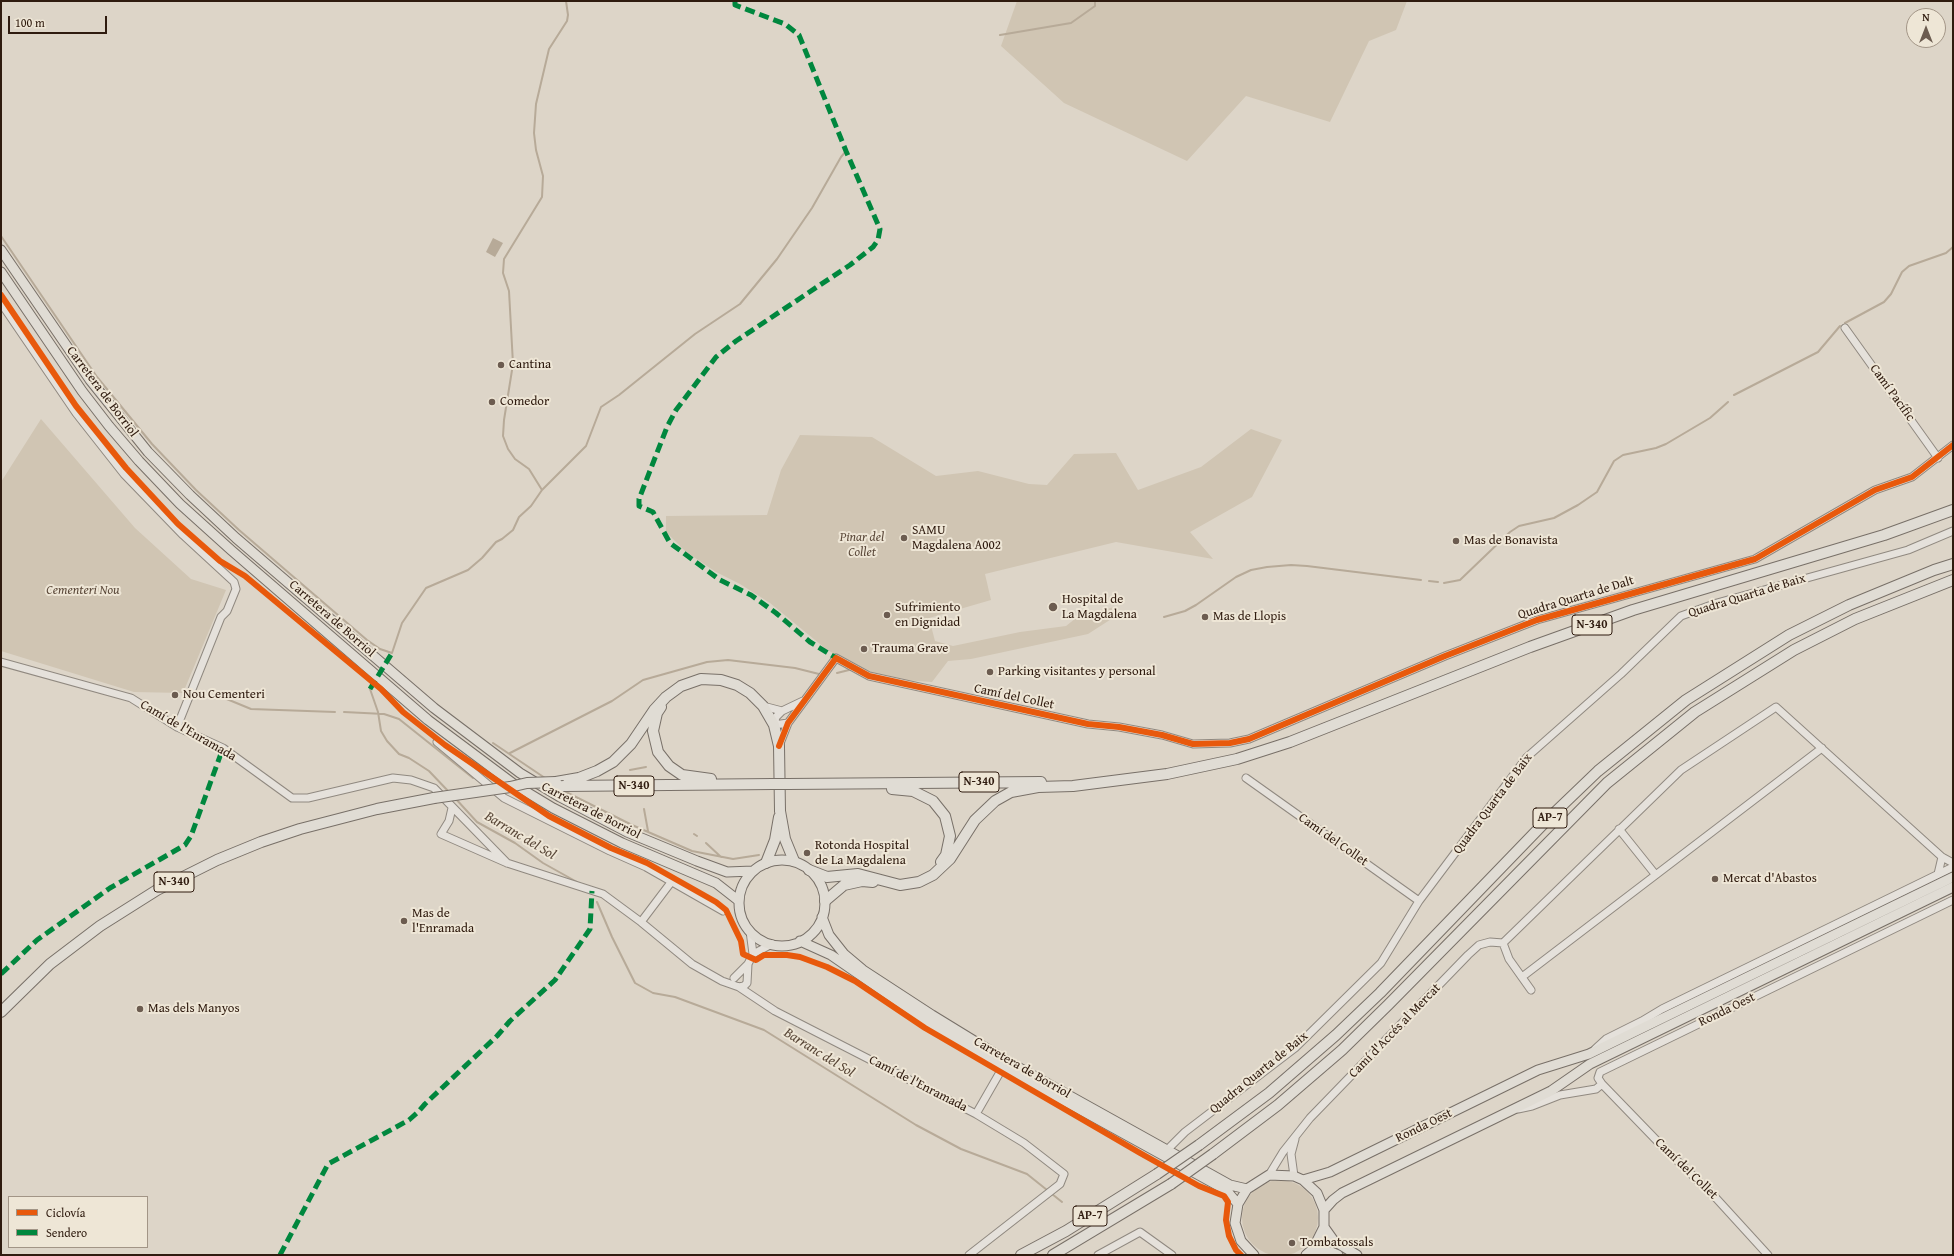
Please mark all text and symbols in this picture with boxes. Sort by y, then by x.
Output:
scale bar [10,8,109,34]
north arrow [1906,8,1946,48]
text: N [1922,9,1930,25]
text: 100 m [15,14,45,31]
street label: Carretera de Borriol [63,344,141,440]
place label: Cantina [509,357,551,373]
marker: Cantina [496,360,506,370]
street label: Camí Pacífic [1866,362,1918,424]
place label: Comedor [500,394,549,410]
marker: Comedor [487,397,497,407]
place label: SAMU Magdalena A002 [912,523,1001,554]
park label: Pinar del Collet [840,530,884,561]
marker: SAMU Magdalena A002 [899,533,909,543]
place label: Mas de Bonavista [1464,533,1558,549]
marker: Mas de Bonavista [1451,536,1461,546]
street label: Quadra Quarta de Baix [1686,571,1808,621]
street label: Quadra Quarta de Dalt [1516,573,1636,623]
street label: Carretera de Borriol [286,577,378,661]
park label: Cementeri Nou [46,583,120,599]
place label: Hospital de La Magdalena [1062,592,1137,623]
place label: Sufrimiento en Dignidad [895,600,960,631]
marker: Hospital de La Magdalena [1047,601,1059,613]
place label: Mas de Llopis [1213,609,1286,625]
marker: Sufrimiento en Dignidad [882,610,892,620]
marker: Mas de Llopis [1200,612,1210,622]
road number: N-340 [1572,615,1612,635]
place label: Trauma Grave [872,641,948,657]
marker: Trauma Grave [859,644,869,654]
place label: Parking visitantes y personal [998,664,1156,680]
marker: Parking visitantes y personal [985,667,995,677]
street label: Camí del Collet [972,681,1056,713]
place label: Nou Cementeri [183,687,265,703]
marker: Nou Cementeri [170,690,180,700]
street label: Camí de l'Enramada [137,697,239,765]
street label: Quadra Quarta de Baix [1450,751,1536,857]
road number: N-340 [959,772,999,792]
road number: N-340 [614,776,654,796]
street label: Carretera de Borriol [539,779,643,843]
water label: Barranc del Sol [481,808,559,864]
road number: AP-7 [1533,808,1567,828]
street label: Camí del Collet [1295,810,1371,870]
place label: Rotonda Hospital de La Magdalena [815,838,909,869]
marker: Rotonda Hospital de La Magdalena [802,848,812,858]
place label: Mercat d'Abastos [1723,871,1817,887]
road number: N-340 [154,872,194,892]
marker: Mercat d'Abastos [1710,874,1720,884]
place label: Mas de l'Enramada [412,906,474,937]
marker: Mas de l'Enramada [399,916,409,926]
street label: Camí d'Accés al Mercat [1346,981,1444,1081]
street label: Ronda Oest [1696,990,1758,1030]
place label: Mas dels Manyos [148,1001,240,1017]
marker: Mas dels Manyos [135,1004,145,1014]
water label: Barranc del Sol [781,1025,857,1081]
street label: Quadra Quarta de Baix [1207,1029,1311,1117]
street label: Carretera de Borriol [971,1034,1073,1102]
street label: Camí de l'Enramada [866,1052,970,1116]
street label: Ronda Oest [1393,1106,1455,1146]
street label: Camí del Collet [1651,1135,1721,1203]
legend [8,1196,148,1248]
text: Ciclovía [46,1204,85,1221]
road number: AP-7 [1073,1206,1107,1226]
text: Sendero [46,1224,87,1241]
place label: Tombatossals [1300,1235,1373,1251]
marker: Tombatossals [1287,1238,1297,1248]

